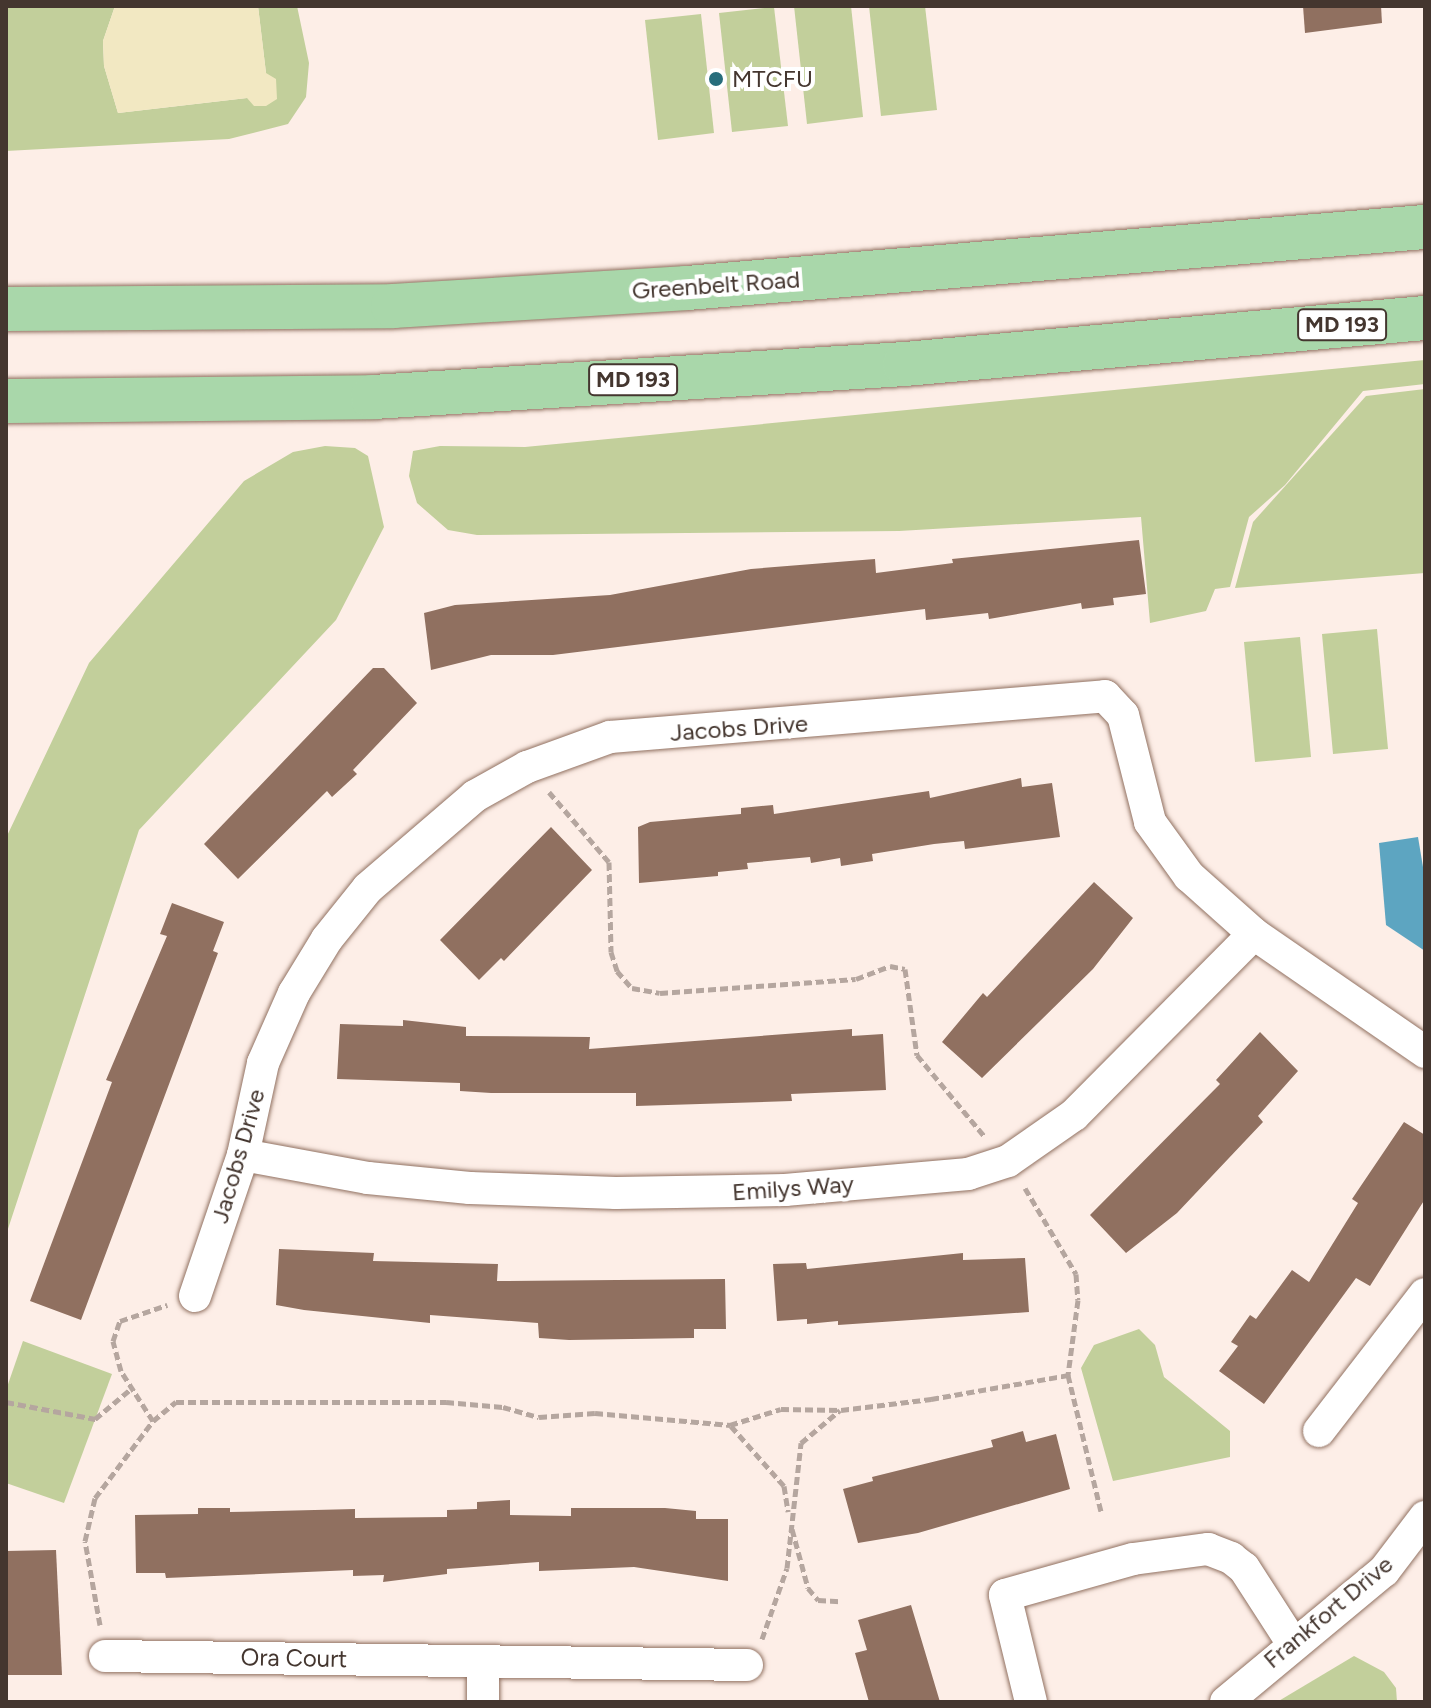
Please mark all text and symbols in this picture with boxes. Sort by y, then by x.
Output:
place label: MTCFU [732,65,813,93]
marker: MTCFU [707,70,725,88]
street label: Greenbelt Road [631,265,801,305]
road number: MD 193 [1296,307,1388,343]
road number: MD 193 [587,362,679,398]
street label: Jacobs Drive [669,709,809,747]
street label: Jacobs Drive [205,1086,271,1226]
street label: Emilys Way [731,1169,855,1207]
street label: Frankfort Drive [1258,1550,1398,1674]
street label: Ora Court [240,1643,348,1673]

